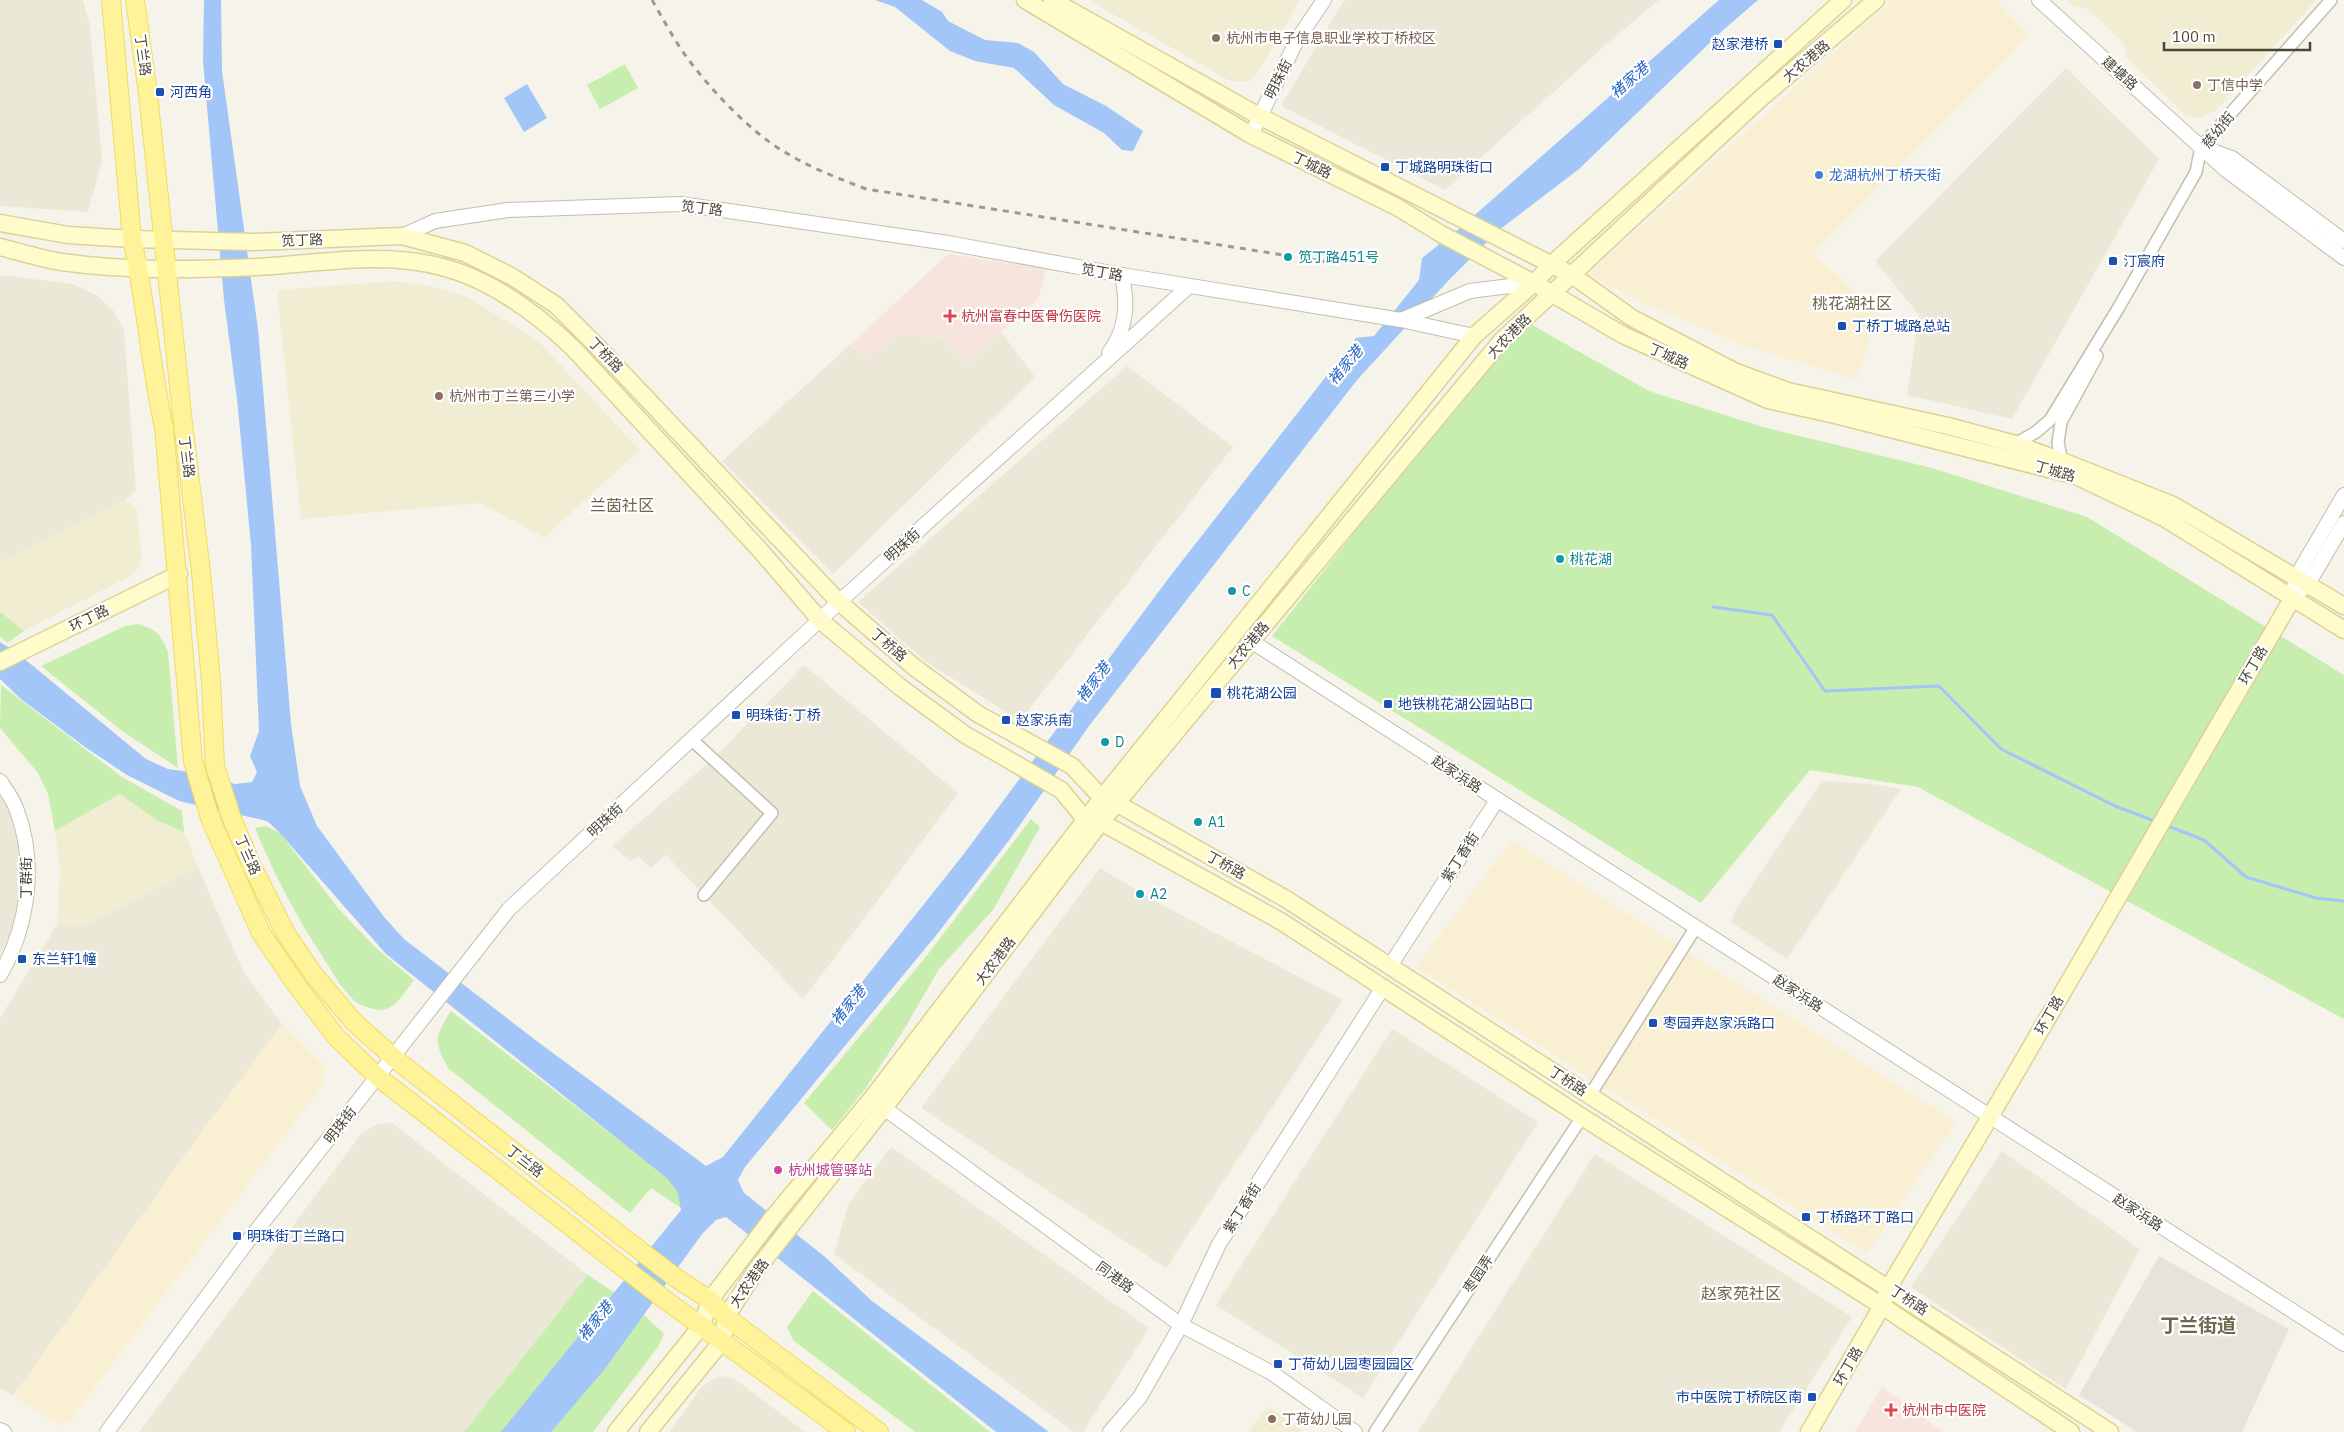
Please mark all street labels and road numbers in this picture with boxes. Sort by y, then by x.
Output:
street label: 丁兰路 [131,33,155,77]
street label: 大农港路 [1779,36,1833,86]
street label: 建塘路 [2098,52,2142,94]
street label: 明珠街 [1260,56,1296,102]
street label: 慈幼街 [2198,108,2238,152]
street label: 丁城路 [1289,148,1335,182]
street label: 笕丁路 [680,197,724,219]
street label: 笕丁路 [281,230,323,250]
street label: 笕丁路 [1080,259,1124,285]
street label: 大农港路 [1483,310,1535,362]
street label: 丁桥路 [585,334,627,376]
street label: 丁城路 [1646,339,1692,373]
street label: 丁兰路 [176,435,198,479]
street label: 丁城路 [2032,457,2078,485]
street label: 明珠街 [880,524,924,566]
street label: 环丁路 [66,601,112,635]
street label: 大农港路 [1223,618,1273,672]
street label: 丁桥路 [867,624,911,666]
street label: 环丁路 [2235,642,2271,688]
street label: 赵家浜路 [1428,751,1485,797]
street label: 明珠街 [584,799,626,841]
street label: 紫丁香街 [1437,829,1483,885]
street label: 丁兰路 [231,832,265,878]
street label: 丁桥路 [1203,847,1249,883]
street label: 丁群街 [17,857,35,899]
street label: 大农港路 [971,933,1019,989]
street label: 赵家浜路 [1769,970,1826,1016]
street label: 环丁路 [2031,992,2067,1038]
street label: 丁桥路 [1545,1062,1591,1100]
street label: 明珠街 [320,1103,360,1147]
street label: 丁兰路 [503,1141,547,1181]
street label: 紫丁香街 [1219,1180,1265,1236]
street label: 赵家浜路 [2109,1189,2166,1235]
street label: 枣园弄 [1459,1251,1497,1297]
street label: 大农港路 [726,1255,772,1311]
street label: 同港路 [1093,1257,1137,1297]
street label: 丁桥路 [1886,1281,1932,1319]
street label: 环丁路 [1830,1343,1866,1389]

